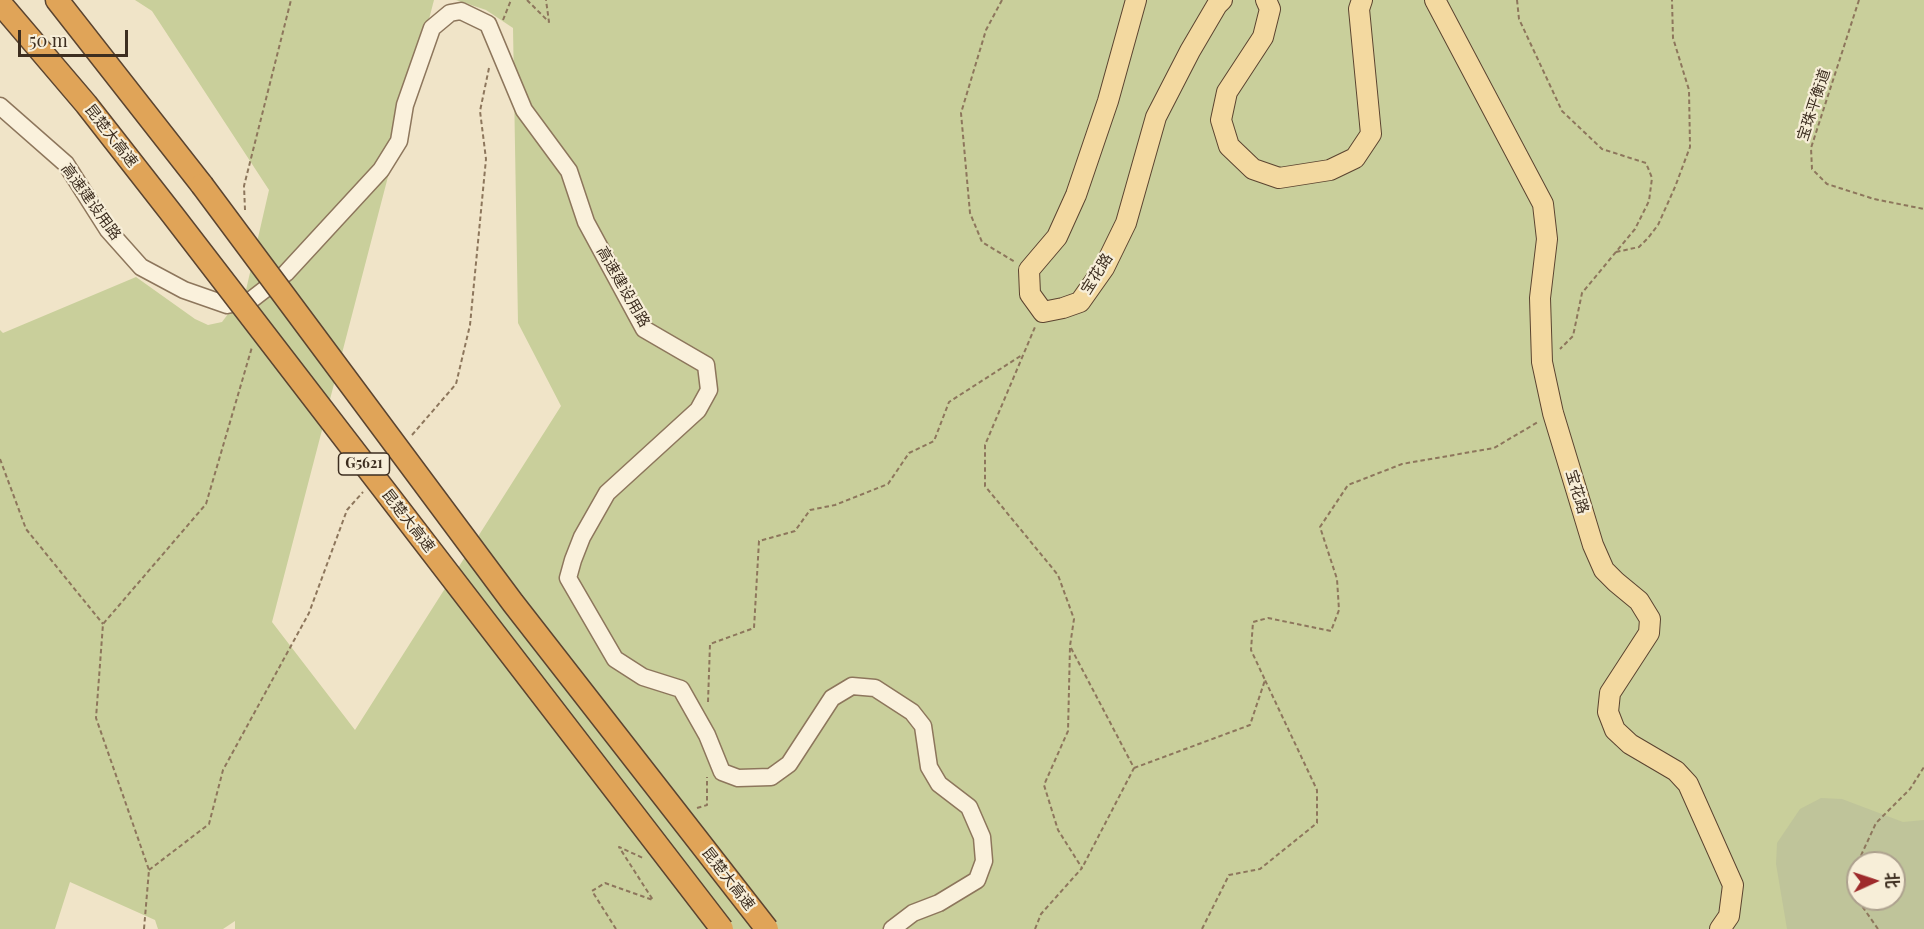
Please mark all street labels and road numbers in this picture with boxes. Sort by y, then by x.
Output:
street label: 宝珠平衡道 [1794,67,1834,143]
street label: 昆楚大高速 [81,101,141,171]
street label: 高速建设用路 [57,160,125,244]
street label: 高速建设用路 [593,244,653,330]
street label: 宝花路 [1077,250,1117,298]
road number: G5621 [338,453,389,475]
street label: 宝花路 [1562,468,1592,516]
street label: 昆楚大高速 [378,486,438,556]
street label: 昆楚大高速 [698,844,758,914]

